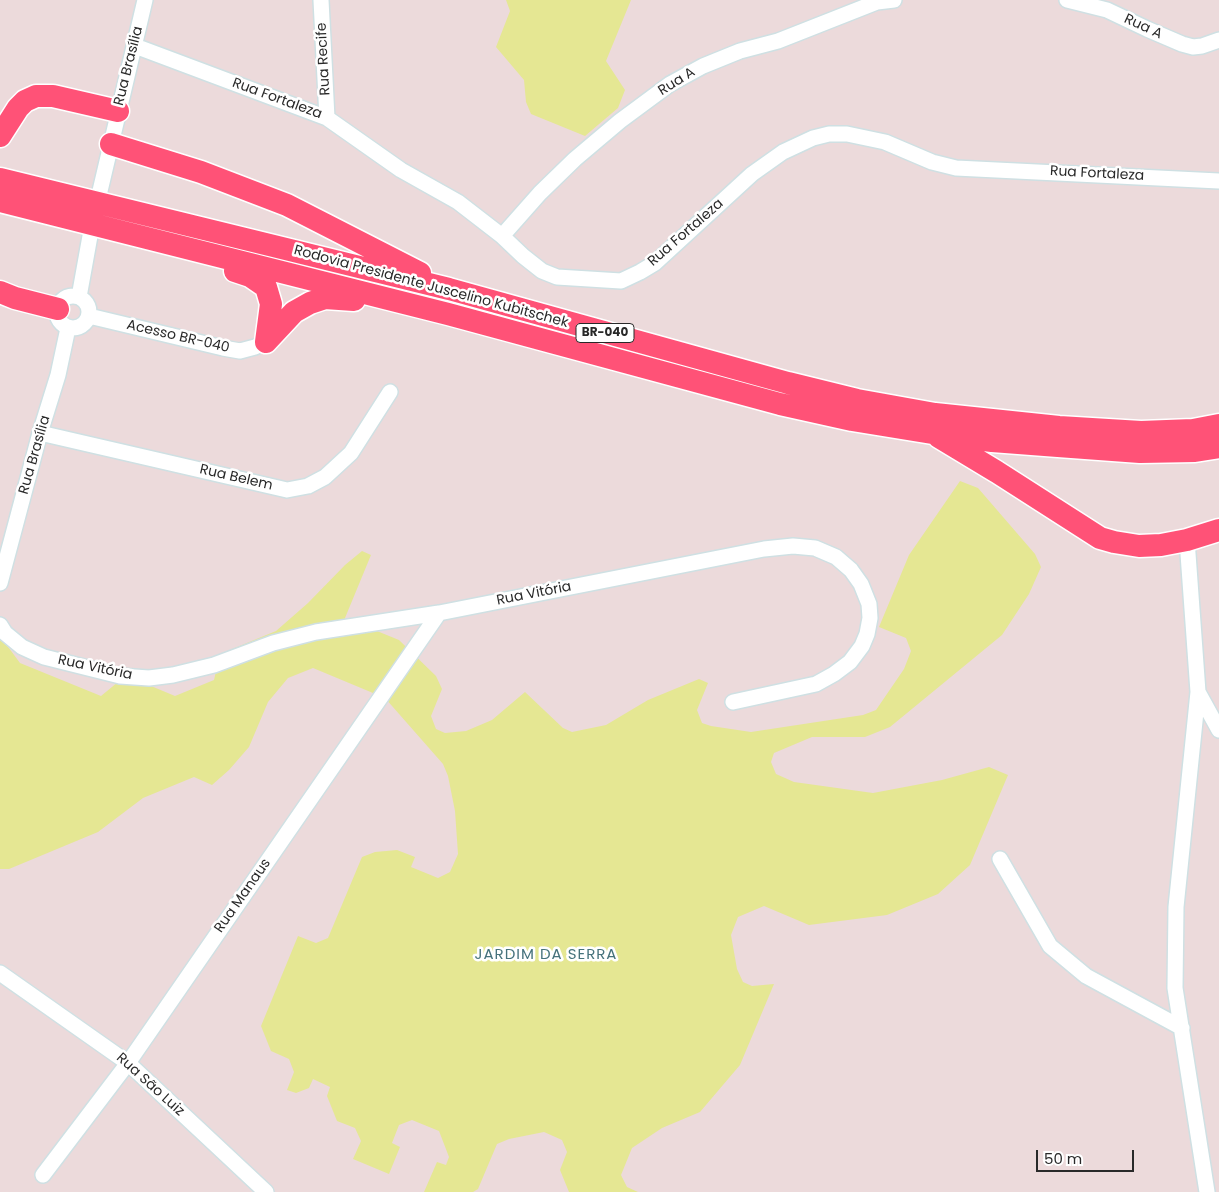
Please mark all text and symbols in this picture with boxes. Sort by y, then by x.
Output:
street label: Rua A [1121,11,1165,43]
street label: Rua Recife [314,22,334,96]
street label: Rua Brasília [111,25,147,107]
street label: Rua A [656,64,698,100]
street label: Rua Fortaleza [230,75,324,123]
street label: Rua Fortaleza [1049,163,1145,185]
street label: Rua Fortaleza [645,196,727,270]
street label: Rodovia Presidente Juscelino Kubitschek [292,242,570,332]
street label: Acesso BR-040 [125,317,231,357]
road number: BR-040 [576,323,634,342]
street label: Rua Brasília [16,414,54,496]
street label: Rua Belem [198,461,274,495]
street label: Rua Vitória [495,579,573,609]
street label: Rua Vitória [56,652,134,684]
street label: Rua Manaus [211,856,275,936]
district label: JARDIM DA SERRA [473,946,619,964]
street label: Rua São Luiz [112,1050,188,1120]
scale bar [1039,1140,1136,1172]
text: 50 m [1044,1148,1082,1169]

